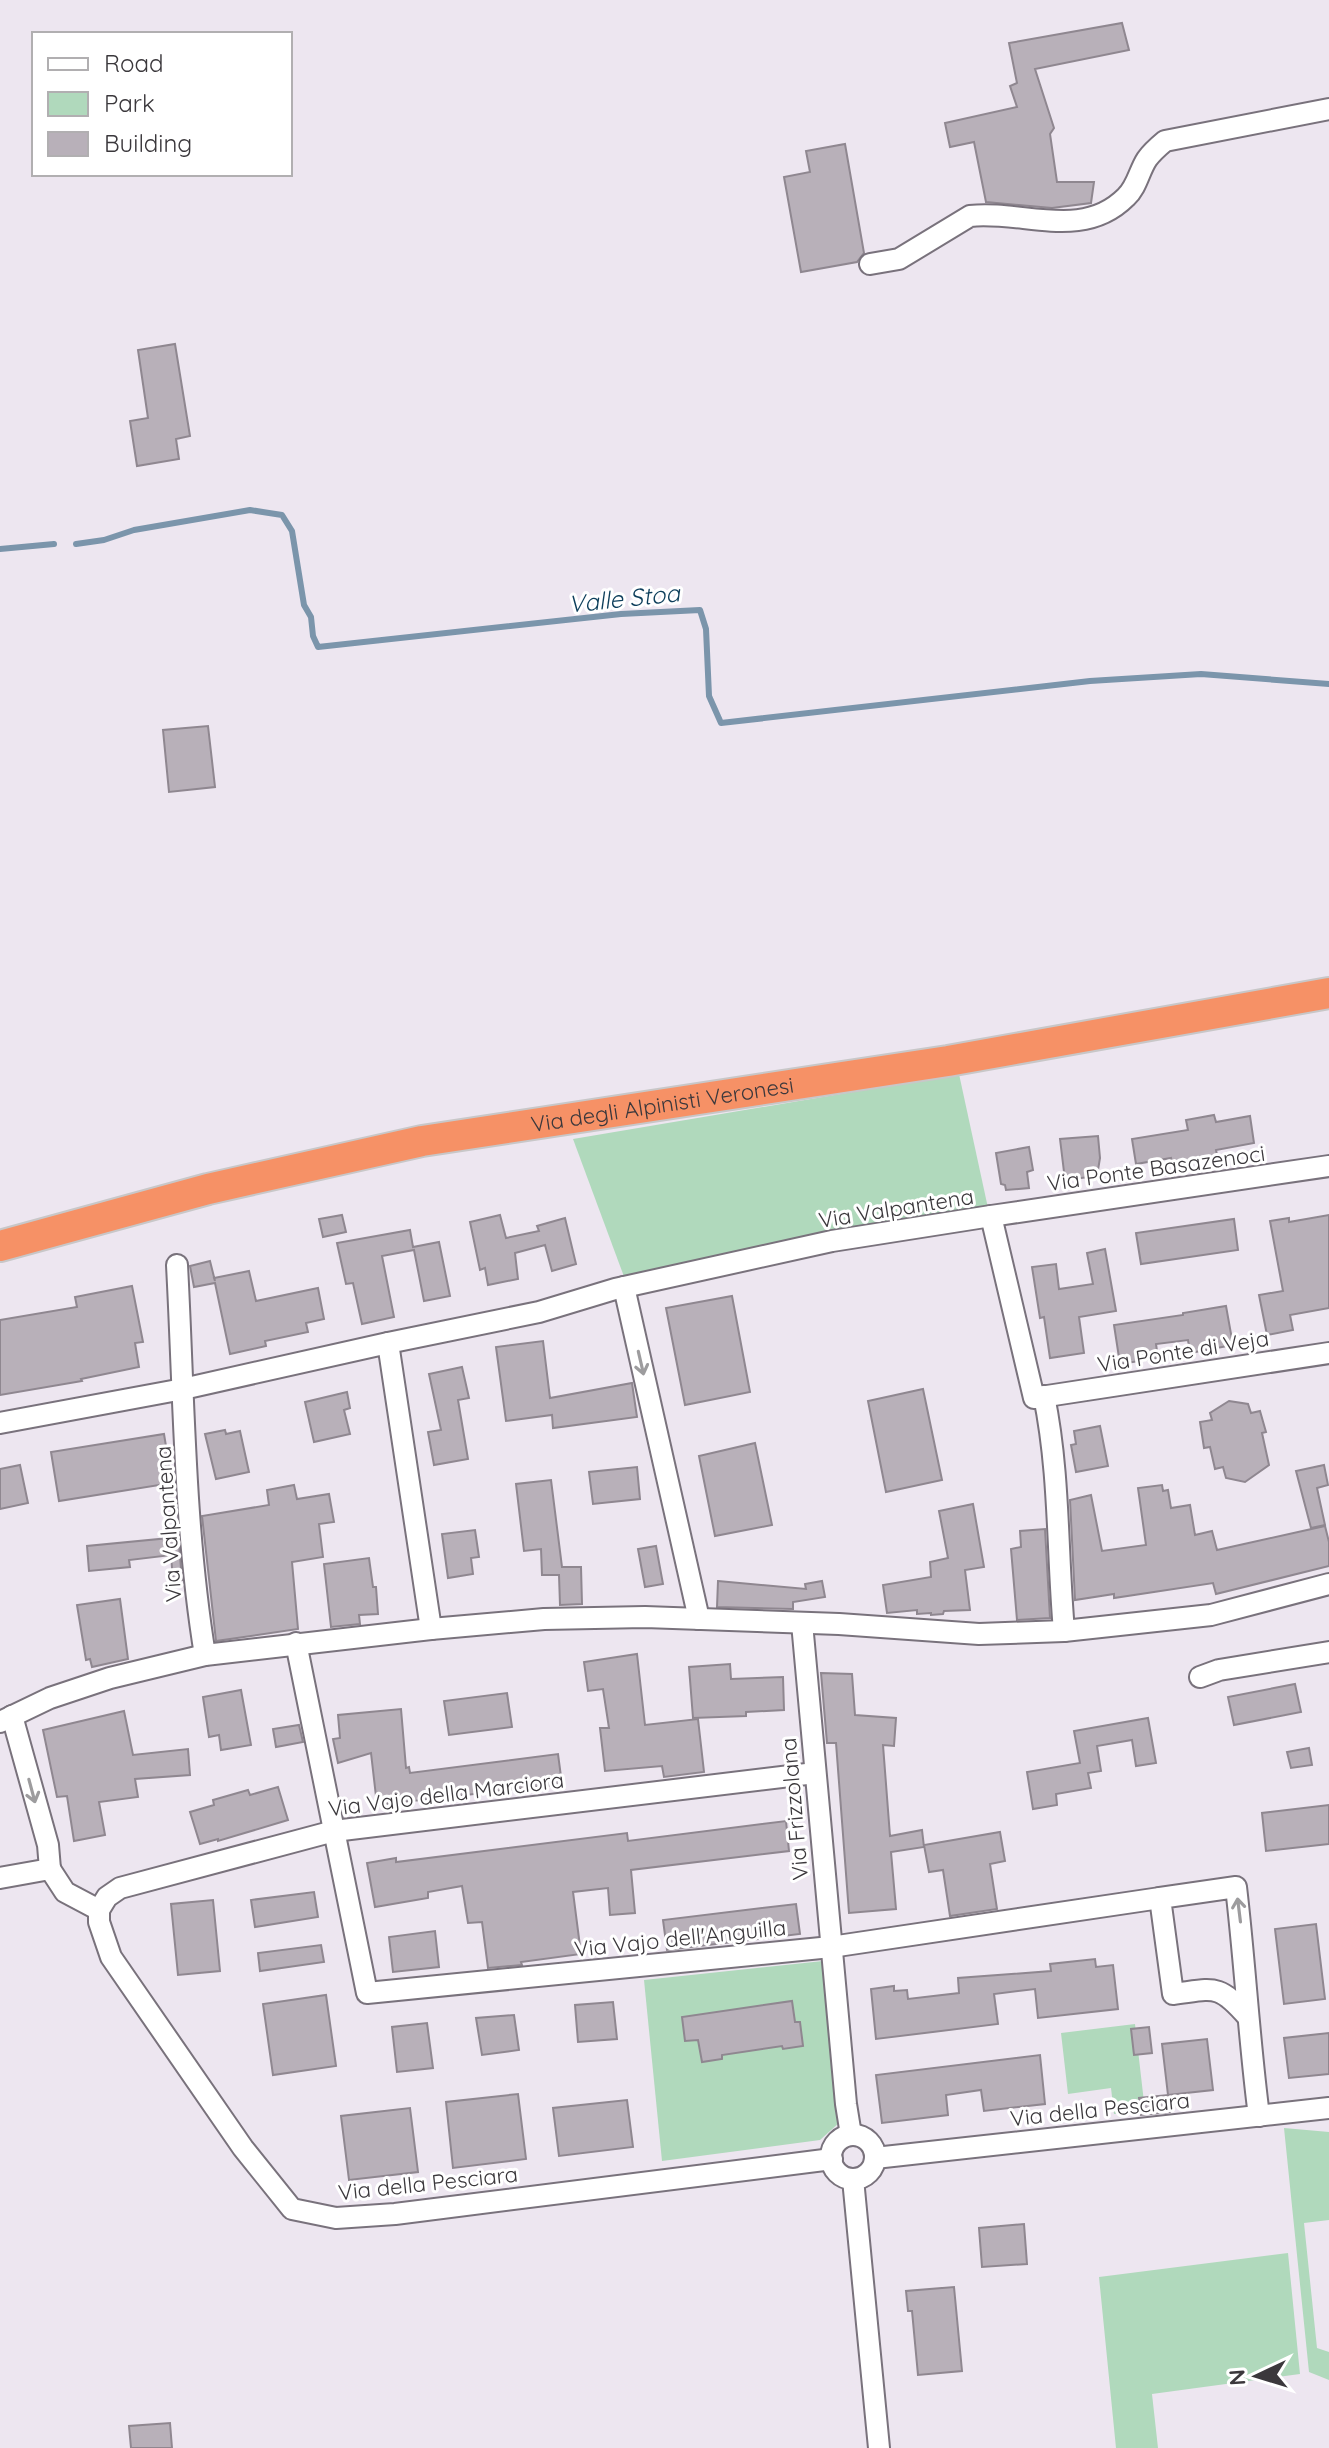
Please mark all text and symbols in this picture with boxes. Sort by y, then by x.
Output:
legend [32,32,292,176]
text: Road [104,48,164,78]
text: Park [104,88,155,118]
text: Building [104,128,192,158]
water label: Valle Stoa [567,577,682,619]
street label: Via degli Alpinisti Veronesi [529,1071,796,1138]
street label: Via Ponte Basazenoci [1045,1139,1267,1197]
street label: Via Valpantena [816,1182,976,1234]
street label: Via Ponte di Veja [1095,1324,1271,1378]
one-way arrow [634,1350,649,1376]
street label: Via Valpantena [149,1445,187,1603]
street label: Via Frizzolana [774,1737,814,1881]
street label: Via Vajo della Marciora [327,1766,565,1822]
one-way arrow [26,1778,41,1804]
one-way arrow [1231,1898,1246,1924]
street label: Via Vajo dell'Anguilla [573,1913,787,1963]
street label: Via della Pesciara [1009,2086,1191,2132]
street label: Via della Pesciara [337,2160,519,2206]
north arrow [1217,2336,1297,2416]
text: N [1223,2368,1252,2386]

